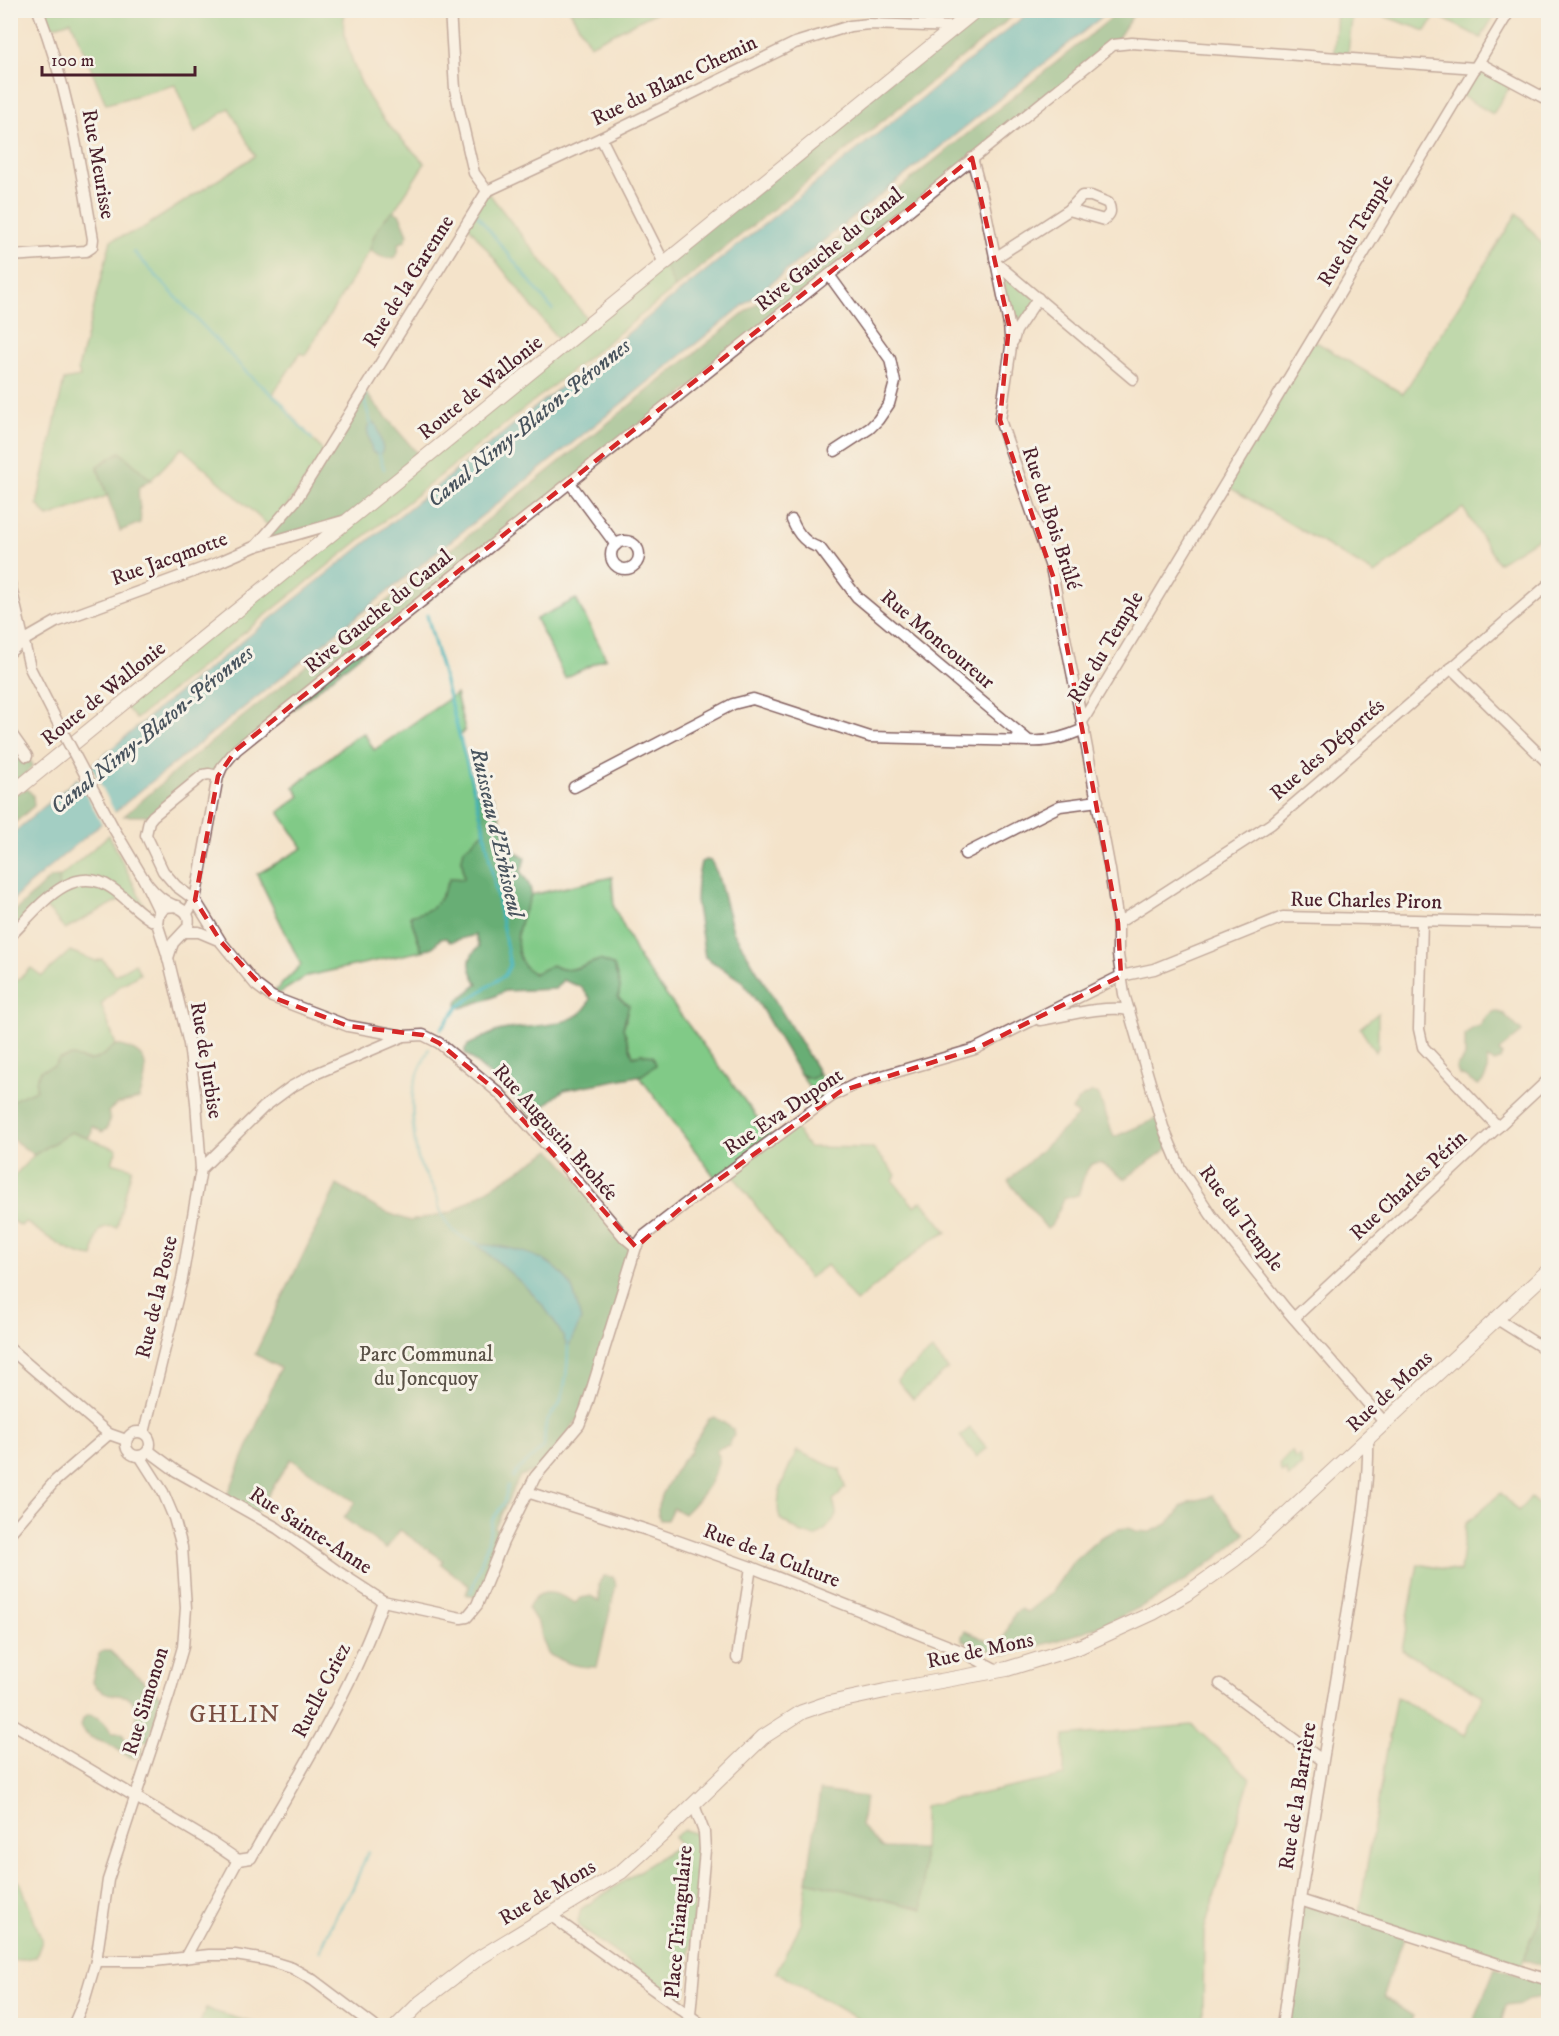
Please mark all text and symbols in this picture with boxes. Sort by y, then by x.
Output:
street label: Rue du Blanc Chemin [587,30,762,132]
scale bar [42,39,195,77]
text: 100 m [51,50,94,72]
street label: Rue Meurisse [76,107,121,221]
street label: Rue du Temple [1312,170,1400,291]
street label: Rive Gauche du Canal [750,182,909,317]
street label: Rue de la Garenne [358,210,460,353]
street label: Route de Wallonie [413,329,548,446]
water label: Canal Nimy-Blaton-Péronnes [422,332,637,513]
street label: Rue du Bois Brûlé [1016,443,1087,593]
street label: Rue Jacqmotte [108,526,231,592]
street label: Rive Gauche du Canal [299,544,458,679]
street label: Rue Moncoureur [875,584,1000,695]
street label: Rue du Temple [1062,587,1150,708]
street label: Route de Wallonie [36,635,171,752]
water label: Canal Nimy-Blaton-Péronnes [45,639,260,820]
street label: Rue des Déportés [1265,693,1390,807]
water label: Ruisseau d'Erbisoeul [464,744,530,922]
street label: Rue Charles Piron [1290,887,1442,915]
street label: Rue de Jurbise [184,1000,228,1121]
street label: Rue Augustin Brohée [487,1059,624,1207]
street label: Rue Eva Dupont [719,1062,848,1161]
street label: Rue Charles Périn [1345,1125,1472,1246]
street label: Rue du Temple [1193,1160,1290,1277]
street label: Rue de la Poste [130,1233,184,1361]
park label: Parc Communal du Joncquoy [359,1342,494,1392]
street label: Rue de Mons [1341,1345,1438,1438]
street label: Rue Sainte-Anne [244,1481,377,1580]
street label: Rue de la Culture [700,1518,844,1594]
street label: Rue de Mons [925,1627,1036,1675]
street label: Ruelle Criez [287,1638,357,1742]
street label: Rue Simonon [117,1644,175,1759]
district label: GHLIN [189,1700,281,1730]
street label: Rue de la Barrière [1273,1720,1323,1872]
street label: Place Triangulaire [659,1844,699,2000]
street label: Rue de Mons [494,1854,601,1932]

